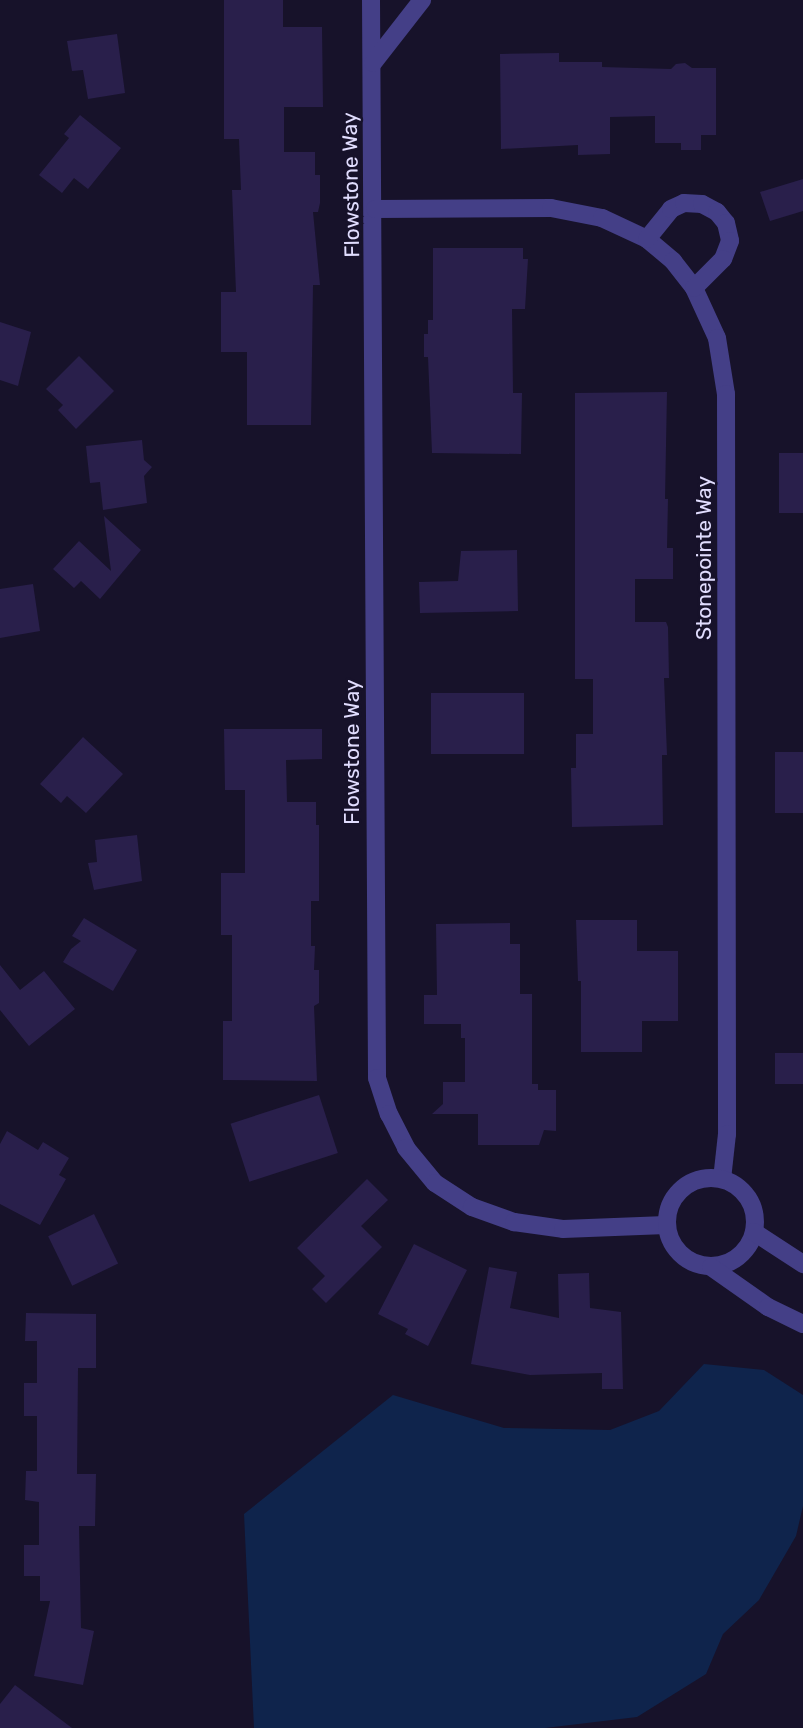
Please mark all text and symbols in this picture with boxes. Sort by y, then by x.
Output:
street label: Flowstone Way [337,112,365,258]
street label: Stonepointe Way [691,476,717,640]
street label: Flowstone Way [339,679,365,825]

